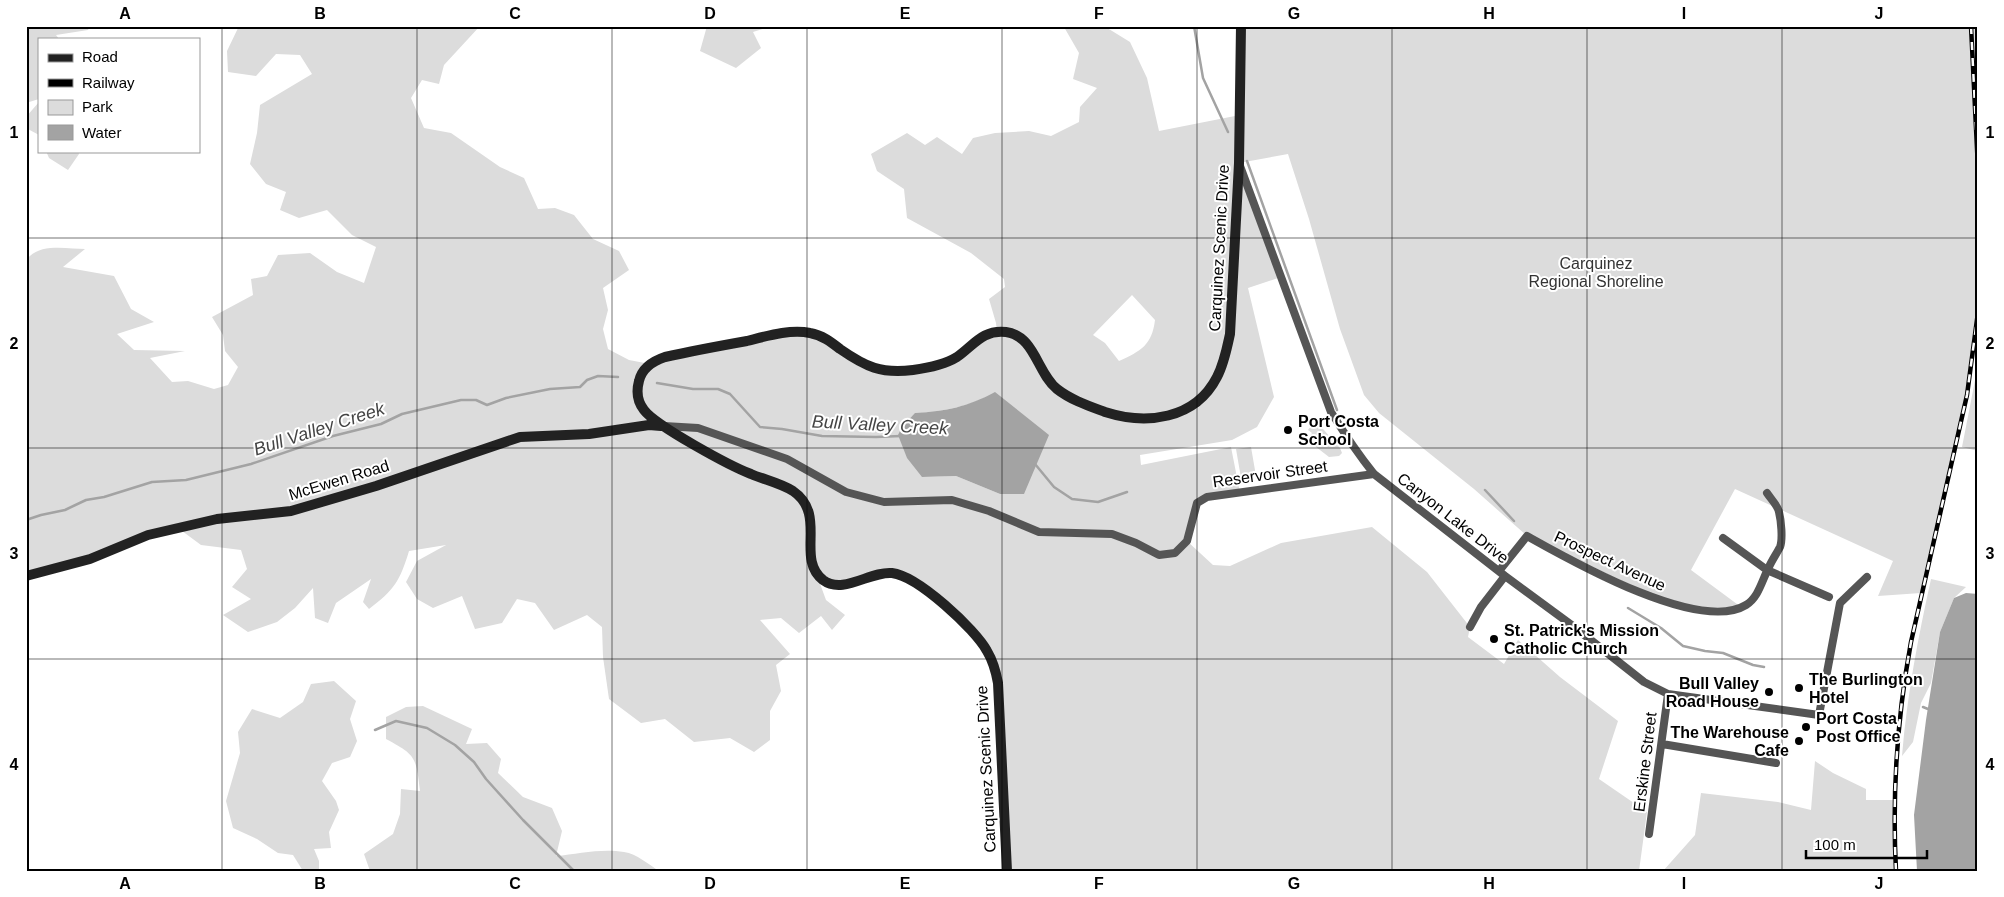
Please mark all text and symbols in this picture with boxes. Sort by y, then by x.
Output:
text: A [119,5,131,22]
text: B [314,5,326,22]
text: C [509,5,521,22]
text: D [704,5,716,22]
text: E [900,5,911,22]
text: F [1094,5,1104,22]
text: G [1288,5,1300,22]
text: H [1483,5,1495,22]
text: I [1682,5,1686,22]
text: J [1875,5,1883,22]
legend [38,38,200,152]
text: Road [82,48,118,65]
text: Railway [82,74,135,91]
text: Park [82,98,113,115]
text: 1 [10,124,19,141]
text: Water [82,124,121,141]
text: 1 [1986,124,1995,141]
street label: Carquinez Scenic Drive [1206,164,1232,332]
park label: Carquinez Regional Shoreline [1528,255,1664,290]
text: 2 [10,335,19,352]
text: 2 [1986,335,1995,352]
water label: Bull Valley Creek [251,398,388,460]
water label: Bull Valley Creek [811,411,950,439]
place label: Port Costa School [1298,413,1379,448]
marker: Port Costa School [1282,424,1294,436]
street label: McEwen Road [287,457,391,503]
street label: Reservoir Street [1212,457,1329,490]
street label: Canyon Lake Drive [1394,469,1512,567]
street label: Prospect Avenue [1552,528,1668,594]
text: 3 [10,545,19,562]
text: 3 [1986,545,1995,562]
place label: St. Patrick's Mission Catholic Church [1504,622,1659,657]
marker: St. Patrick's Mission Catholic Church [1488,633,1500,645]
place label: The Burlington Hotel [1809,671,1923,706]
place label: Bull Valley Road House [1666,675,1759,710]
marker: The Burlington Hotel [1793,682,1805,694]
street label: Carquinez Scenic Drive [973,685,999,853]
marker: Bull Valley Road House [1763,686,1775,698]
place label: Port Costa Post Office [1816,710,1901,745]
street label: Erskine Street [1630,711,1660,813]
marker: Port Costa Post Office [1800,721,1812,733]
place label: The Warehouse Cafe [1670,724,1789,759]
marker: The Warehouse Cafe [1793,735,1805,747]
text: 4 [10,756,19,773]
text: 4 [1986,756,1995,773]
scale bar [1806,827,1928,859]
text: 100 m [1814,836,1856,853]
text: A [119,875,131,892]
text: B [314,875,326,892]
text: C [509,875,521,892]
text: D [704,875,716,892]
text: E [900,875,911,892]
text: F [1094,875,1104,892]
text: G [1288,875,1300,892]
text: H [1483,875,1495,892]
text: I [1682,875,1686,892]
text: J [1875,875,1883,892]

